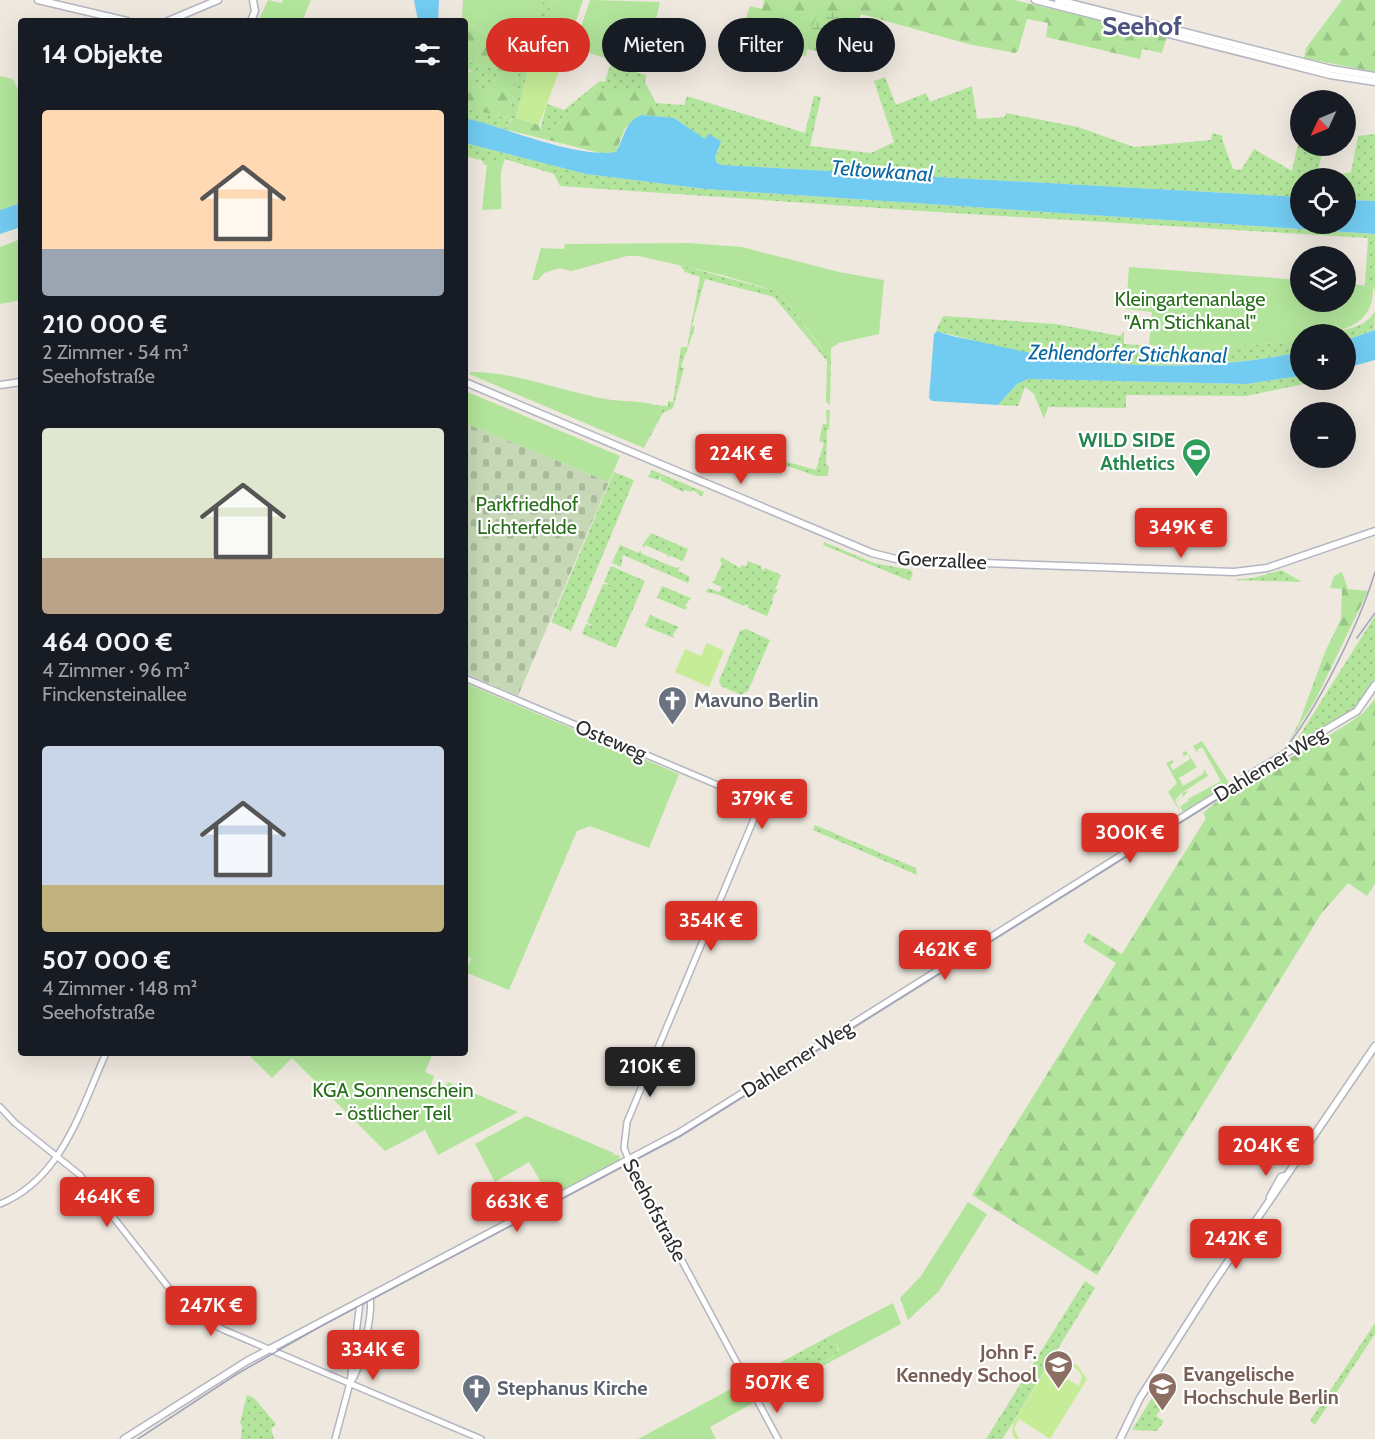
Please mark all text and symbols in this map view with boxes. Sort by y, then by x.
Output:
district label: Seehof [1102,10,1182,42]
chip: Kaufen [486,18,590,72]
chip: Mieten [602,18,706,72]
chip: Filter [718,18,804,72]
chip: Neu [816,18,895,72]
text: 14 Objekte [42,38,163,70]
icon: filters [411,38,444,71]
north arrow [1290,90,1356,156]
map controls [1290,90,1356,468]
icon: home [189,149,297,257]
water label: Teltowkanal [830,154,934,187]
button: locate [1290,168,1356,234]
button: layers [1290,246,1356,312]
park label: Kleingartenanlage "Am Stichkanal" [1115,287,1265,334]
text: 210 000 € [42,308,167,340]
button: + [1290,324,1356,390]
water label: Zehlendorfer Stichkanal [1027,339,1228,368]
text: 2 Zimmer · 54 m² [42,340,189,364]
text: Seehofstraße [42,364,155,388]
button: − [1290,402,1356,468]
place label: WILD SIDE Athletics [1078,428,1175,475]
pin: 224K € [692,434,790,485]
sports icon: WILD SIDE Athletics [1180,436,1212,478]
text: 224K € [709,441,773,465]
icon: home [189,467,297,575]
park label: Parkfriedhof Lichterfelde [476,492,579,539]
pin: 349K € [1132,508,1230,559]
text: 349K € [1149,515,1213,539]
street label: Goerzallee [897,546,987,574]
text: 464 000 € [42,626,172,658]
text: 4 Zimmer · 96 m² [42,658,190,682]
text: Finckensteinallee [42,682,187,706]
church icon: Mavuno Berlin [657,684,689,726]
place label: Mavuno Berlin [694,688,819,712]
street label: Osteweg [572,714,651,766]
street label: Dahlemer Weg [1210,721,1331,807]
pin: 379K € [713,779,811,830]
icon: home [189,785,297,893]
text: 379K € [731,786,793,810]
pin: 300K € [1081,813,1179,864]
text: 300K € [1096,820,1164,844]
pin: 354K € [662,901,760,952]
text: 354K € [679,908,743,932]
pin: 462K € [896,930,994,981]
text: 462K € [913,937,977,961]
text: 507 000 € [42,944,171,976]
text: 4 Zimmer · 148 m² [42,976,197,1000]
text: Seehofstraße [42,1000,155,1024]
street label: Dahlemer Weg [737,1015,858,1103]
pin: 210K € [601,1047,699,1098]
text: 210K € [619,1054,681,1078]
park label: KGA Sonnenschein - östlicher Teil [312,1078,474,1125]
pin: 204K € [1217,1126,1315,1177]
text: 204K € [1233,1133,1299,1157]
street label: Seehofstraße [618,1154,692,1266]
pin: 464K € [58,1177,156,1228]
pin: 663K € [468,1182,566,1233]
text: 464K € [74,1184,140,1208]
text: 663K € [485,1189,549,1213]
pin: 242K € [1187,1219,1285,1270]
text: 242K € [1204,1226,1268,1250]
pin: 247K € [162,1286,260,1337]
text: 247K € [179,1293,243,1317]
pin: 334K € [324,1330,422,1381]
text: 334K € [341,1337,405,1361]
place label: John F. Kennedy School [896,1340,1037,1387]
school or university icon: John F. Kennedy School [1042,1348,1074,1390]
place label: Evangelische Hochschule Berlin [1183,1362,1339,1409]
pin: 507K € [728,1363,826,1414]
text: 507K € [745,1370,809,1394]
school or university icon: Evangelische Hochschule Berlin [1146,1370,1178,1412]
church icon: Stephanus Kirche [460,1372,492,1414]
place label: Stephanus Kirche [497,1376,648,1400]

